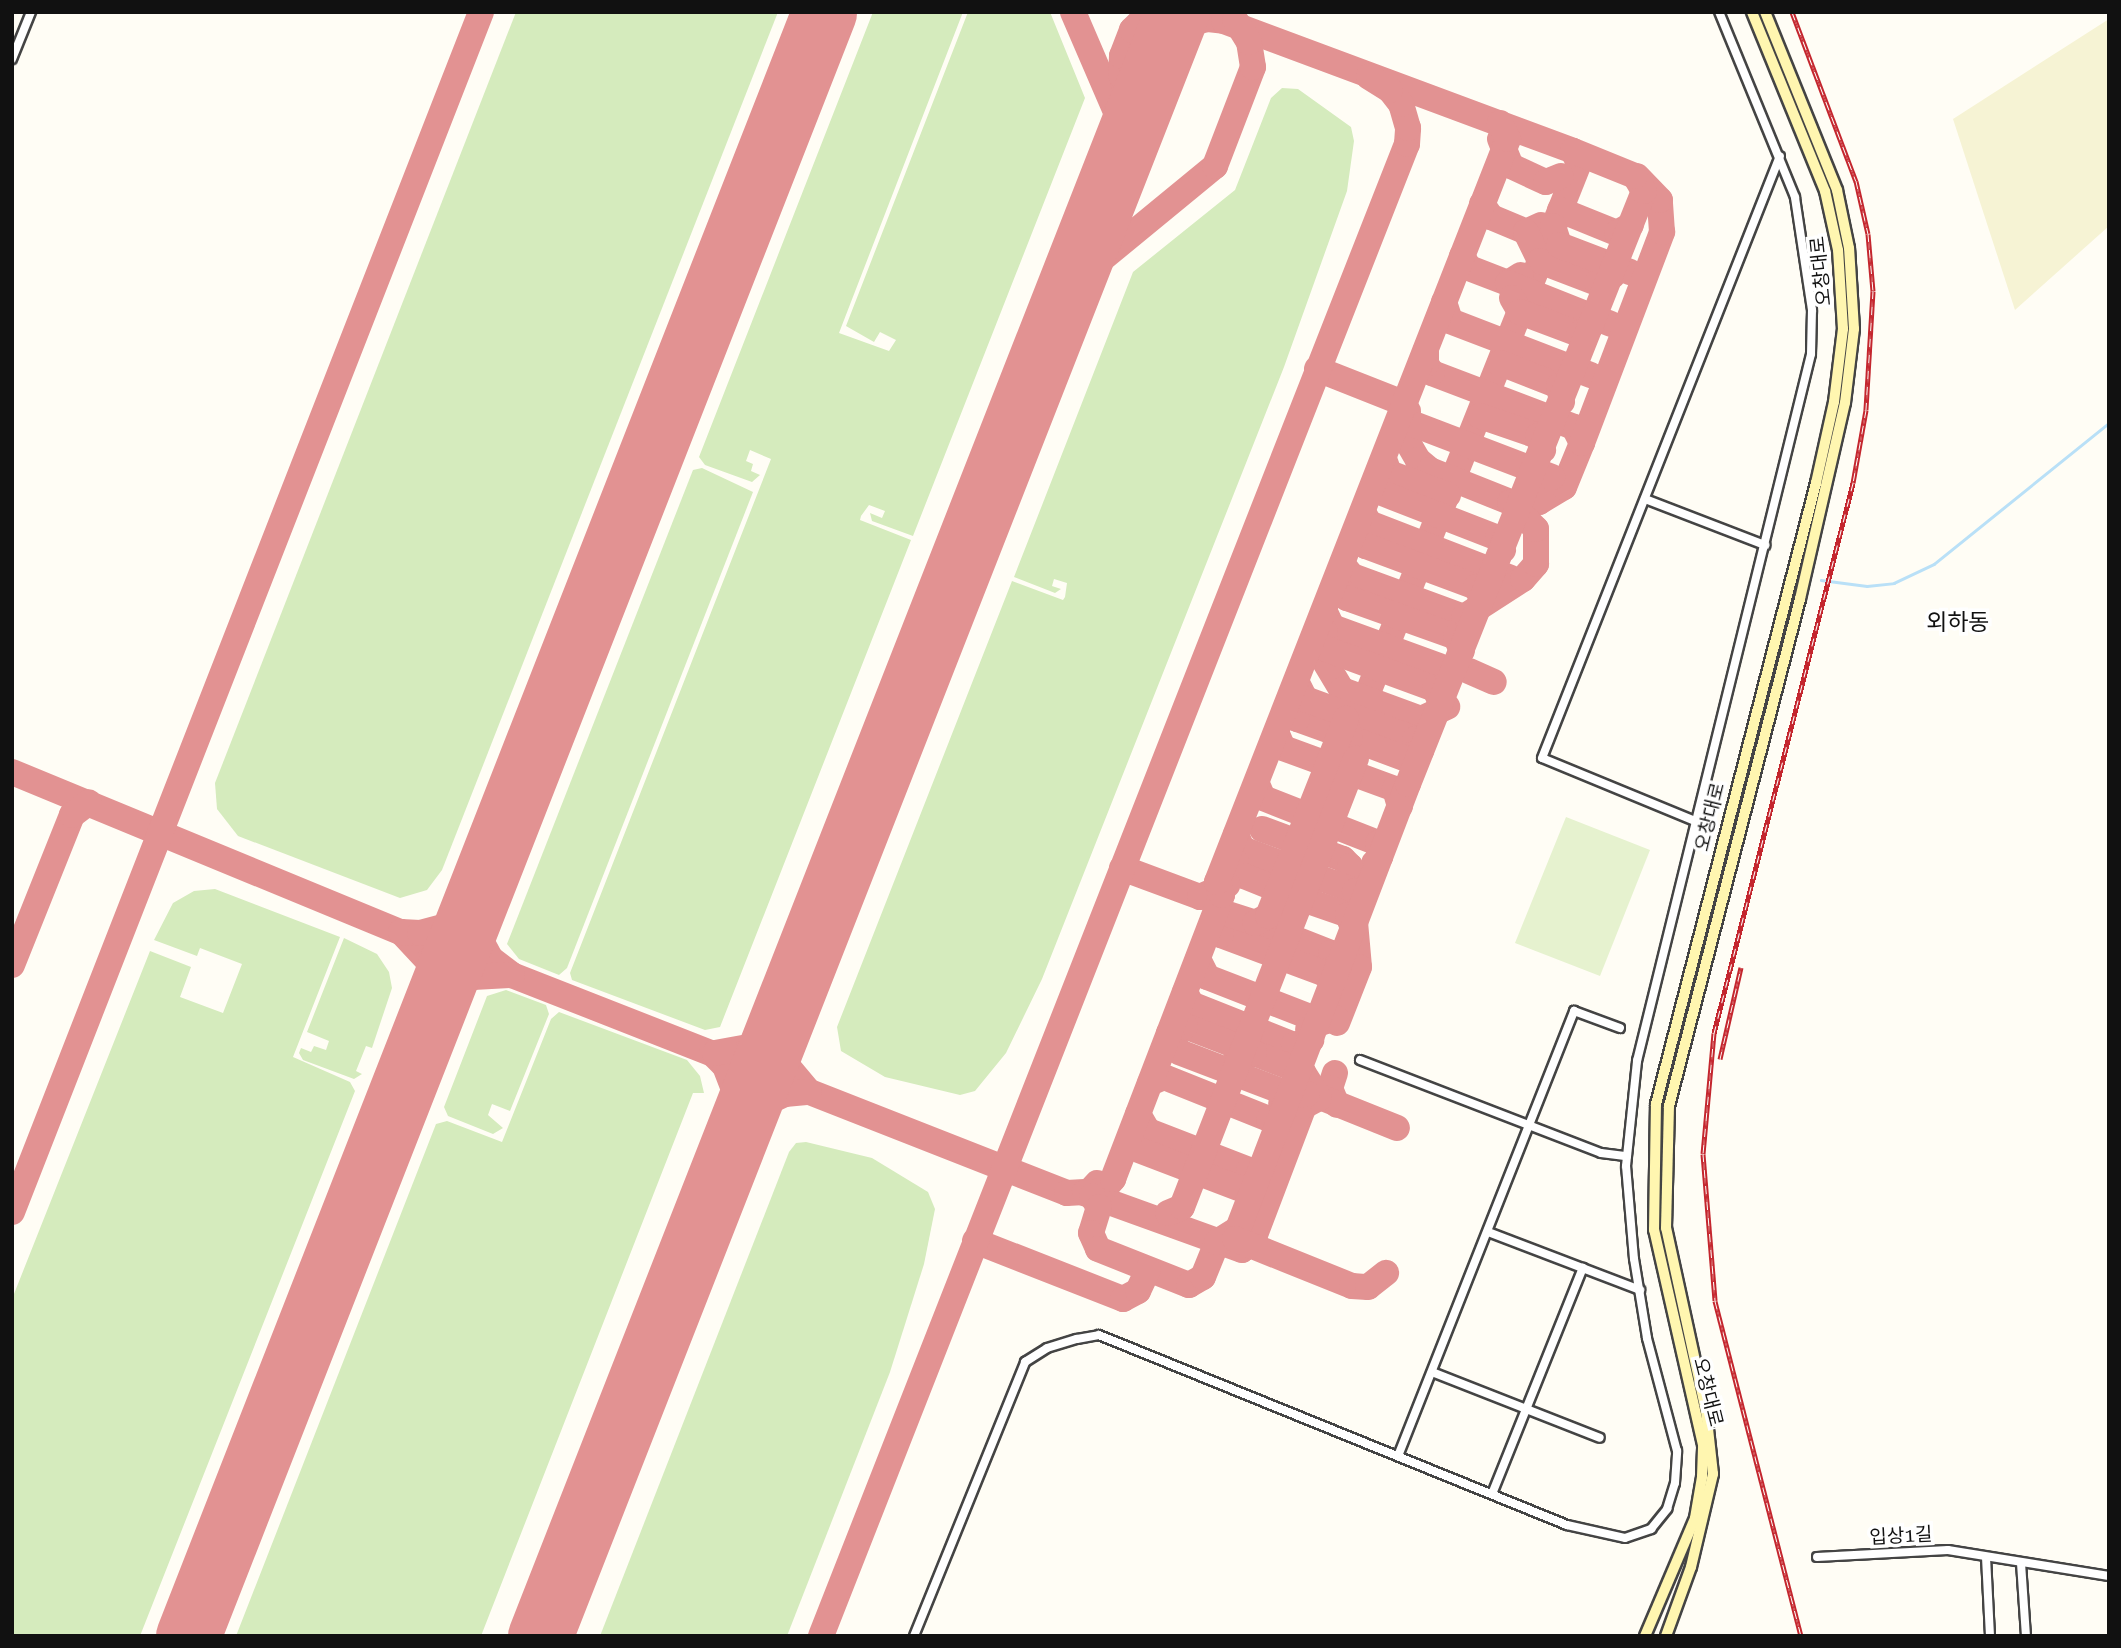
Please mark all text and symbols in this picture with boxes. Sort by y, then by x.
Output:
street label: 오창대로 [1806,235,1836,307]
district label: 외하동 [1926,609,1990,637]
street label: 오창대로 [1690,780,1730,854]
street label: 오창대로 [1688,1355,1728,1429]
street label: 입상1길 [1869,1523,1933,1549]

